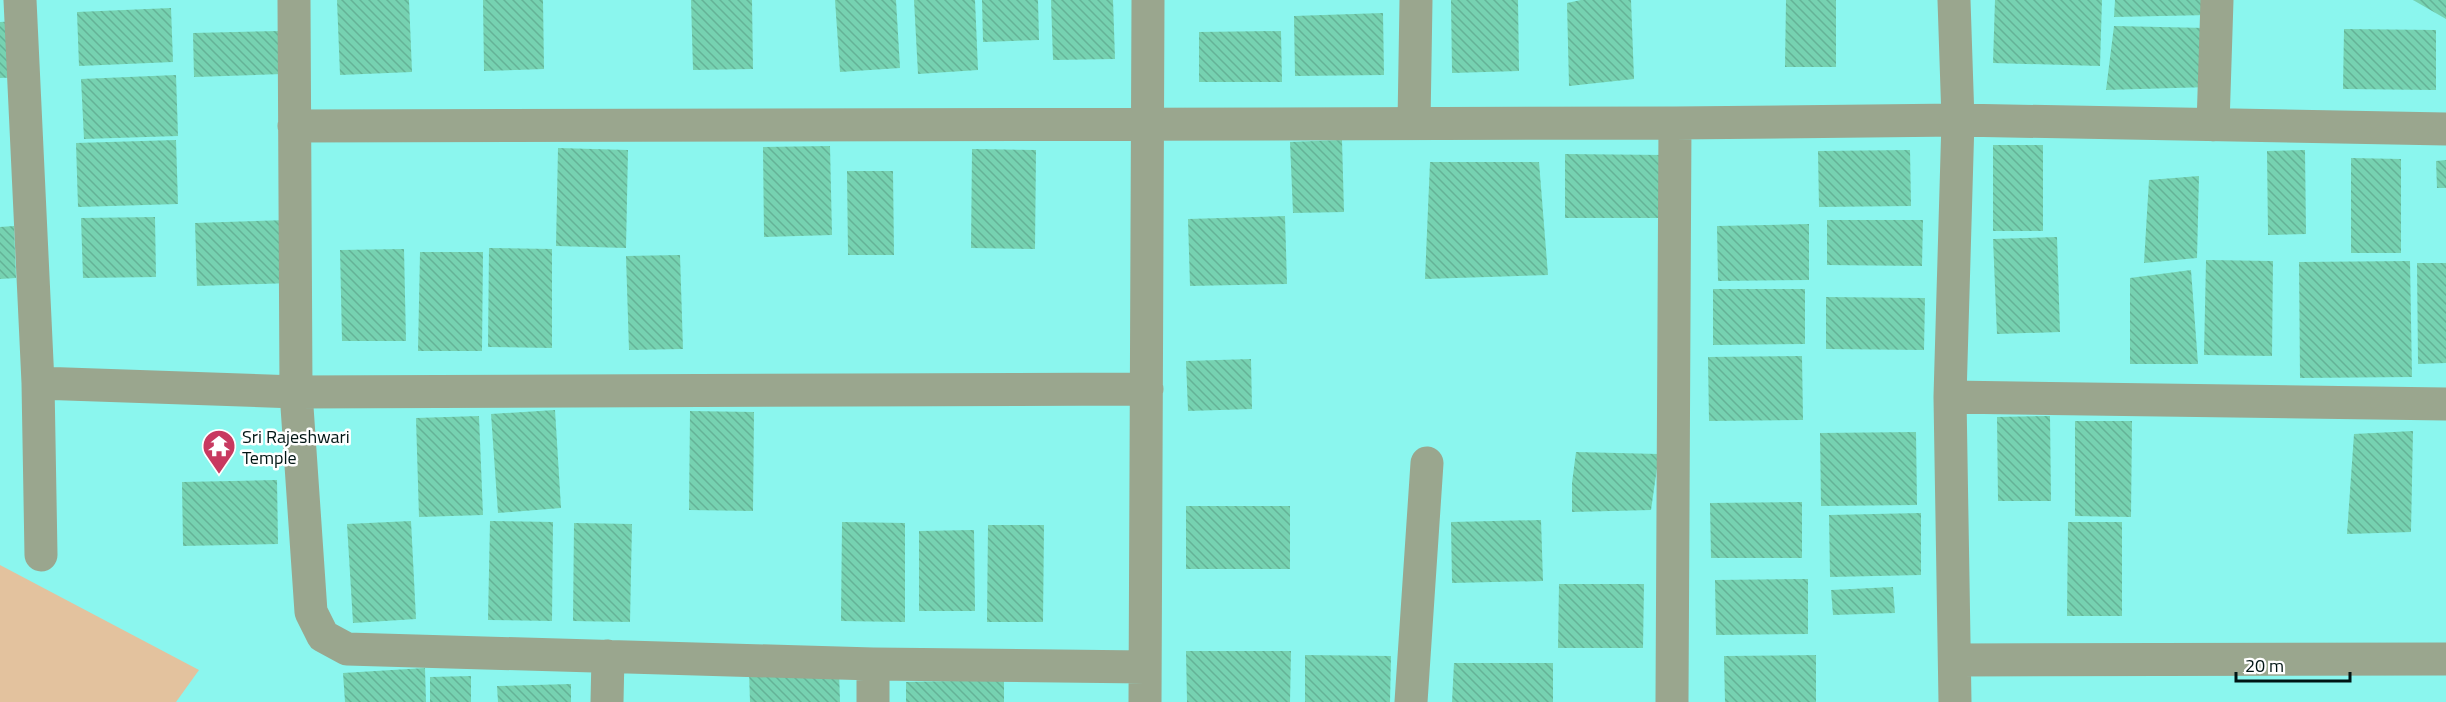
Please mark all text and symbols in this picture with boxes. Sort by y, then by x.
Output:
place label: Sri Rajeshwari Temple [242,423,350,471]
temple icon: Sri Rajeshwari Temple [201,428,237,475]
scale bar [2236,645,2350,683]
text: 20 m [2245,652,2284,679]

